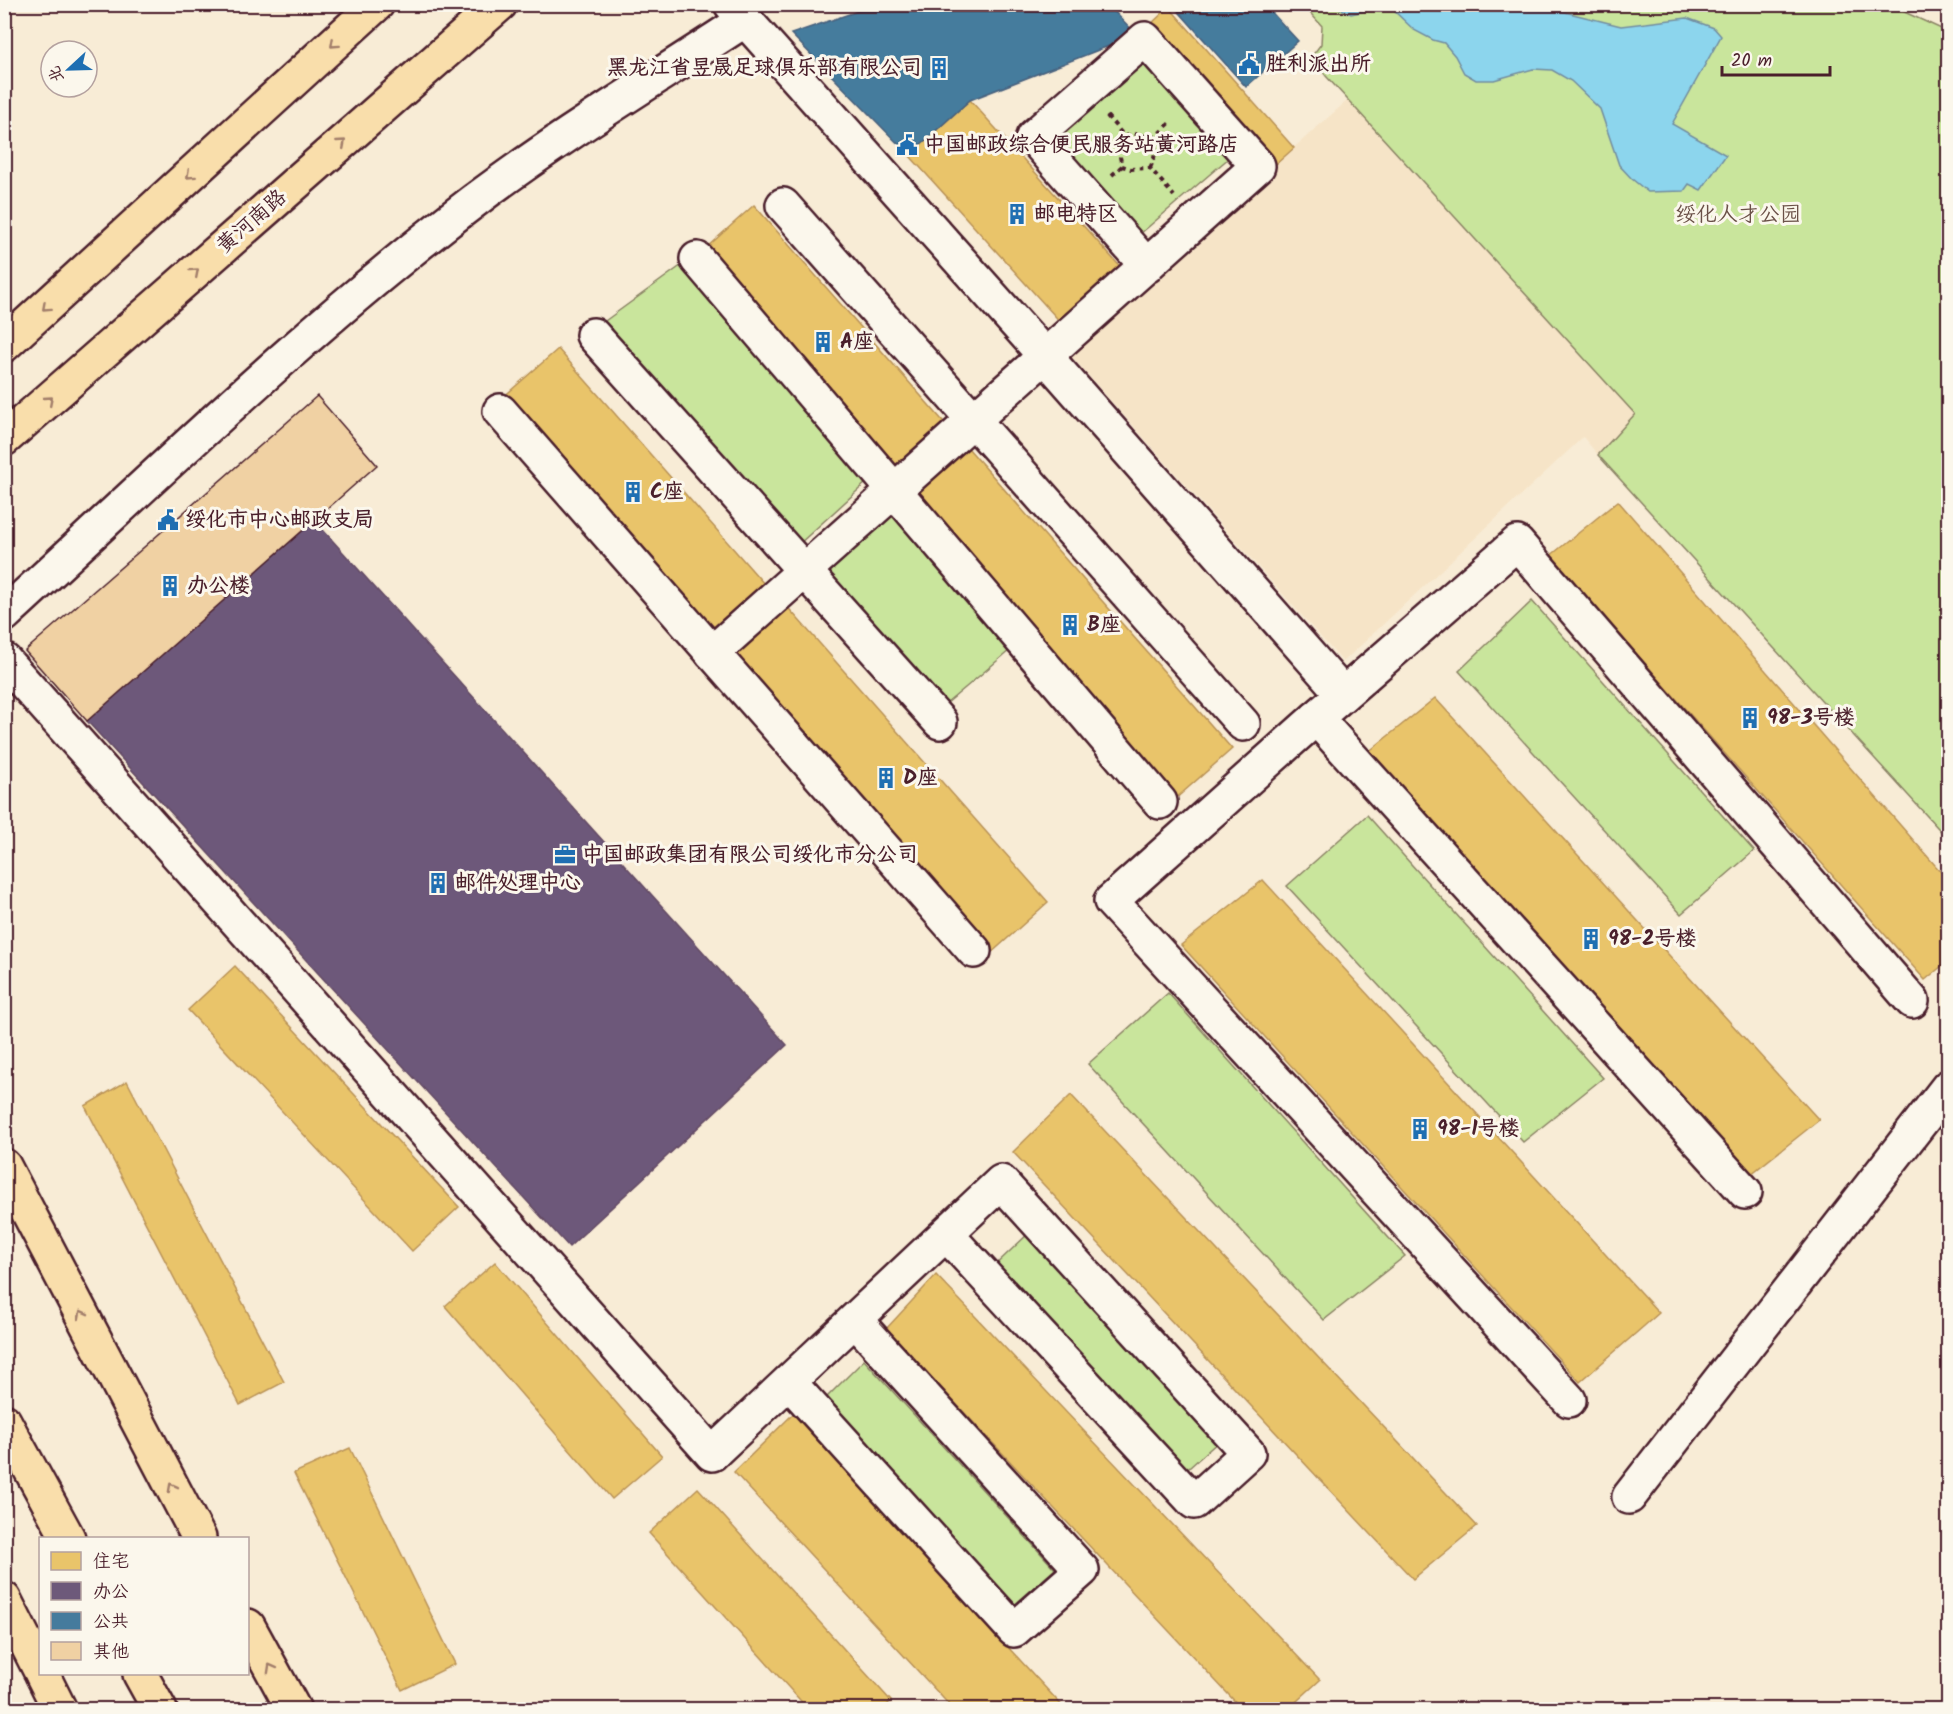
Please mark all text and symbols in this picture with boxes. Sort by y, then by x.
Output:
one-way arrow [330,37,341,48]
north arrow [39,39,99,99]
scale bar [1722,39,1830,77]
text: 20 m [1731,47,1772,76]
place label: 胜利派出所 [1266,48,1371,81]
place label: 黑龙江省昱晟足球俱乐部有限公司 [607,52,922,85]
public building icon: 胜利派出所 [1237,52,1261,76]
building icon: 黑龙江省昱晟足球俱乐部有限公司 [927,56,951,80]
text: 北 [42,62,71,86]
place label: 中国邮政综合便民服务站黄河路店 [924,129,1239,162]
public building icon: 中国邮政综合便民服务站黄河路店 [895,133,919,157]
one-way arrow [335,140,346,151]
one-way arrow [186,168,197,179]
street label: 黄河南路 [209,182,295,262]
place label: 邮电特区 [1034,198,1118,231]
park label: 绥化人才公园 [1675,199,1801,232]
building icon: 邮电特区 [1005,202,1029,226]
one-way arrow [188,268,199,279]
one-way arrow [42,300,53,311]
place label: A座 [840,326,874,359]
building icon: A座 [811,330,835,354]
one-way arrow [42,396,52,407]
place label: C座 [650,476,684,509]
building icon: C座 [621,480,645,504]
place label: 绥化市中心邮政支局 [185,504,374,537]
public building icon: 绥化市中心邮政支局 [156,508,180,532]
place label: 办公楼 [187,570,250,603]
building icon: 办公楼 [158,574,182,598]
place label: B座 [1087,609,1121,642]
building icon: B座 [1058,613,1082,637]
place label: 98-3号楼 [1767,702,1855,735]
building icon: 98-3号楼 [1738,706,1762,730]
place label: D座 [903,762,938,795]
building icon: D座 [874,766,898,790]
place label: 中国邮政集团有限公司绥化市分公司 [582,839,918,872]
office icon: 中国邮政集团有限公司绥化市分公司 [553,843,577,867]
place label: 邮件处理中心 [455,867,581,900]
building icon: 邮件处理中心 [426,871,450,895]
place label: 98-2号楼 [1608,923,1696,956]
building icon: 98-2号楼 [1579,927,1603,951]
place label: 98-1号楼 [1437,1113,1520,1146]
building icon: 98-1号楼 [1408,1117,1432,1141]
one-way arrow [78,1309,89,1320]
one-way arrow [168,1482,179,1493]
legend [39,1537,249,1675]
text: 住宅 [93,1548,129,1577]
text: 办公 [93,1578,129,1607]
text: 公共 [93,1608,129,1637]
text: 其他 [93,1638,129,1667]
one-way arrow [267,1664,278,1674]

